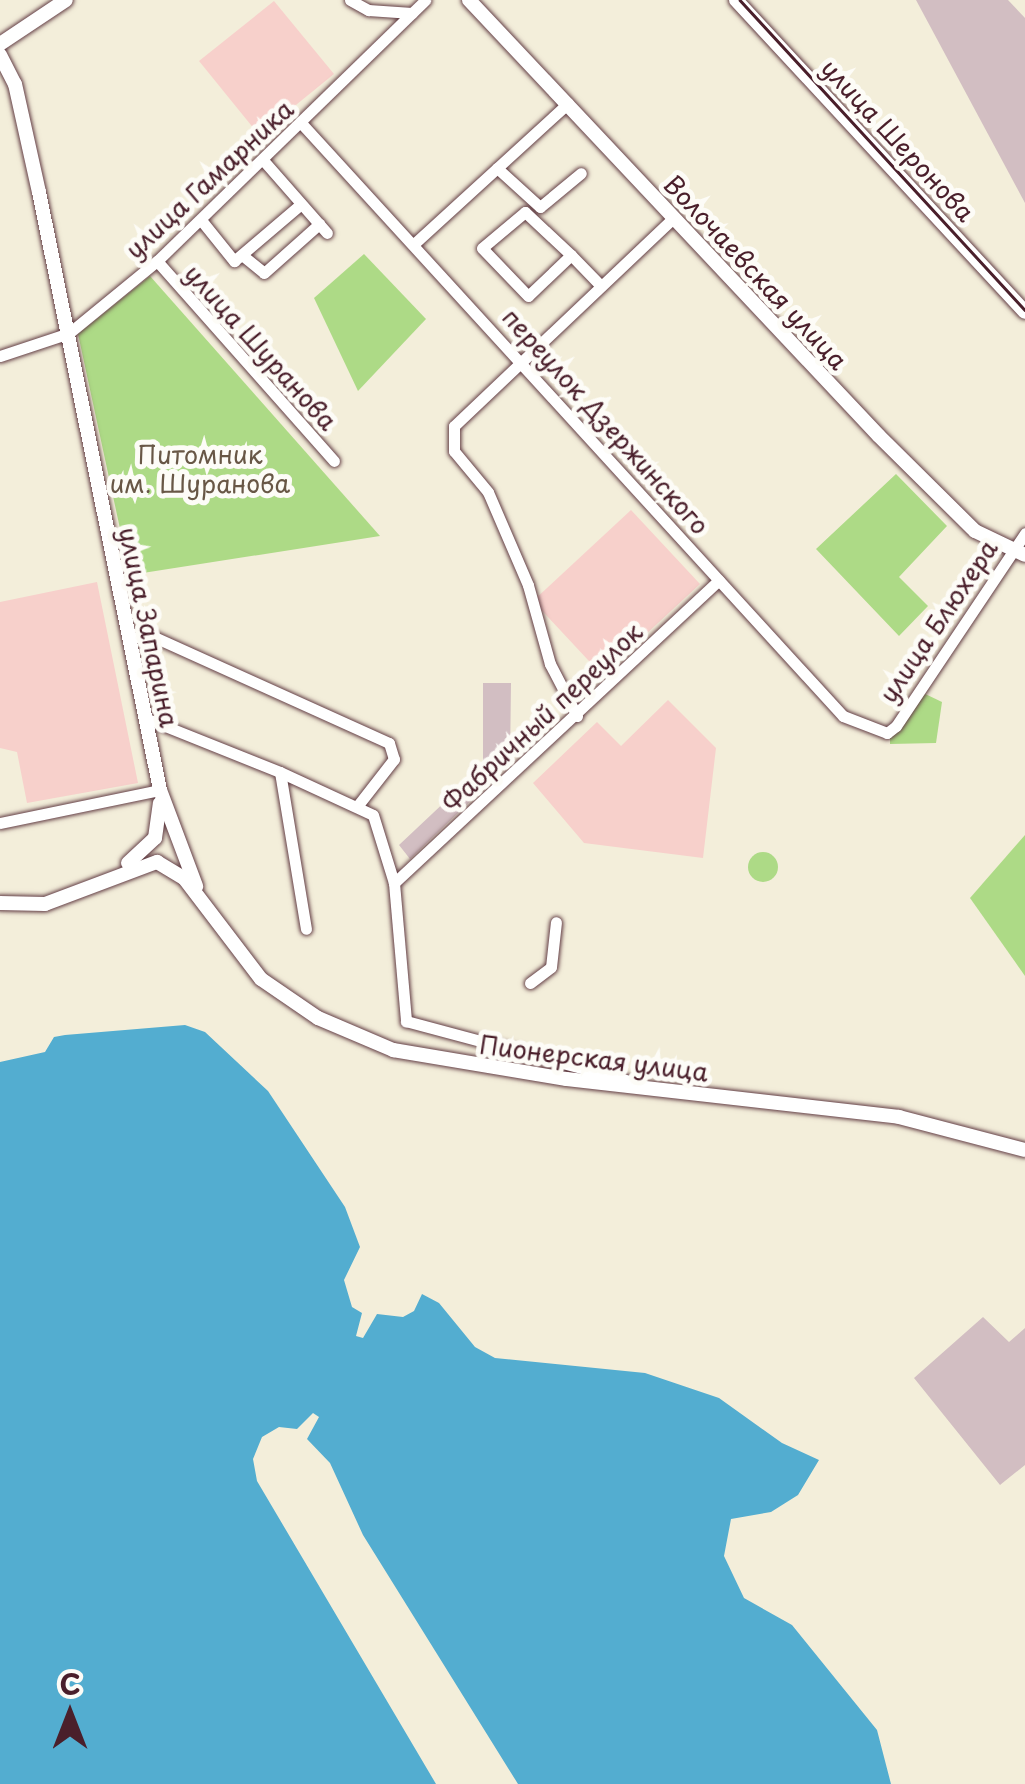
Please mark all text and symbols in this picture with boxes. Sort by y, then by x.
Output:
street label: улица Шеронова [815,52,981,228]
street label: улица Гамарника [119,93,299,265]
street label: Волочаевская улица [658,168,854,376]
street label: улица Шуранова [178,258,344,436]
street label: переулок Дзержинского [497,302,715,540]
park label: Питомник им. Шуранова [110,440,290,499]
street label: улица Запарина [113,524,185,730]
street label: улица Блюхера [872,534,1004,708]
street label: Фабричный переулок [436,616,648,818]
street label: Пионерская улица [477,1029,711,1087]
text: С [59,1662,81,1705]
north arrow [20,1664,120,1764]

